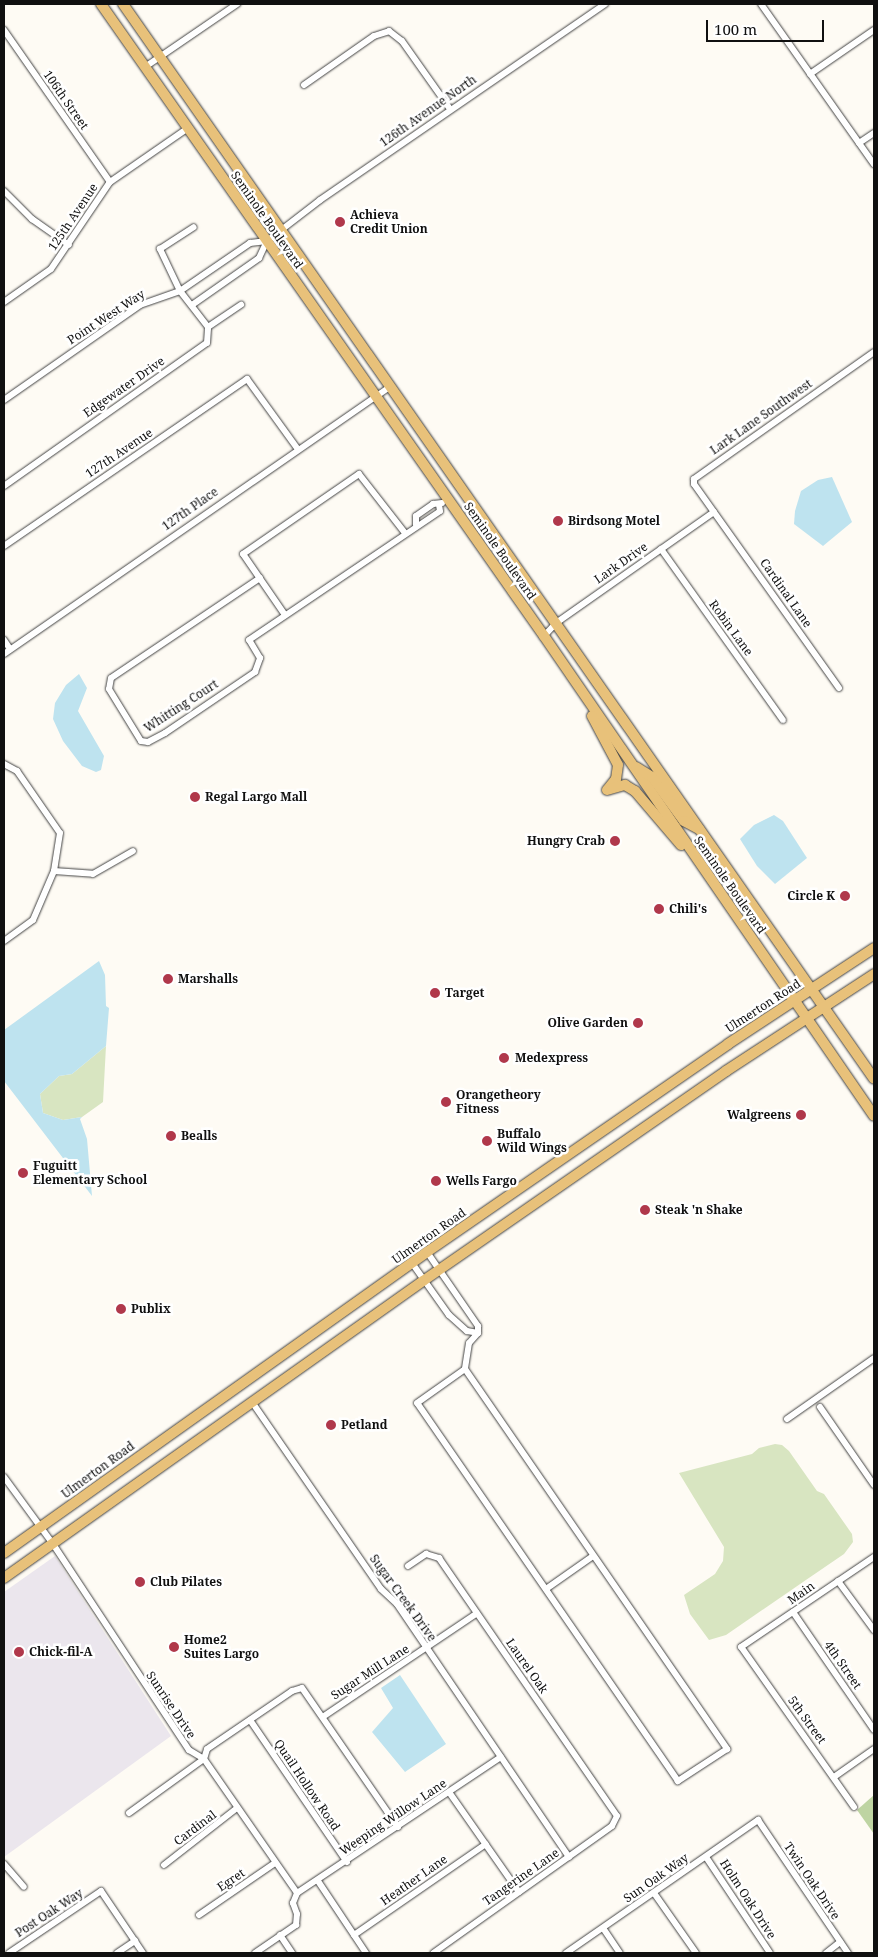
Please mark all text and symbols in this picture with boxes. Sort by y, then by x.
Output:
scale bar [708,10,826,42]
text: 100 m [714,19,757,39]
street label: 106th Street [40,68,92,132]
street label: 126th Avenue North [377,72,479,150]
street label: Seminole Boulevard [228,169,306,271]
street label: 125th Avenue [45,181,101,253]
place label: Achieva Credit Union [350,208,428,236]
marker: Achieva Credit Union [334,216,346,228]
street label: Point West Way [65,287,147,347]
street label: Edgewater Drive [81,354,167,420]
street label: Lark Lane Southwest [707,376,815,458]
street label: 127th Avenue [83,425,155,481]
street label: 127th Place [159,484,221,534]
street label: Seminole Boulevard [461,500,539,602]
place label: Birdsong Motel [568,514,660,528]
marker: Birdsong Motel [552,515,564,527]
street label: Lark Drive [592,539,650,587]
street label: Cardinal Lane [757,556,815,630]
street label: Robin Lane [706,597,756,659]
street label: Whitting Court [141,677,221,735]
place label: Regal Largo Mall [205,790,307,804]
marker: Regal Largo Mall [189,791,201,803]
place label: Hungry Crab [527,834,605,848]
street label: Seminole Boulevard [691,834,769,936]
marker: Hungry Crab [609,835,621,847]
place label: Circle K [787,889,835,903]
marker: Circle K [839,890,851,902]
place label: Chili's [669,902,707,916]
marker: Chili's [653,903,665,915]
place label: Marshalls [178,972,238,986]
marker: Marshalls [162,973,174,985]
street label: Ulmerton Road [723,976,803,1036]
place label: Target [445,986,484,1000]
marker: Target [429,987,441,999]
place label: Olive Garden [547,1016,628,1030]
marker: Olive Garden [632,1017,644,1029]
marker: Medexpress [497,1051,511,1065]
place label: Medexpress [515,1051,588,1065]
place label: Orangetheory Fitness [456,1088,541,1116]
marker: Orangetheory Fitness [440,1096,452,1108]
place label: Walgreens [727,1108,791,1122]
marker: Walgreens [795,1109,807,1121]
place label: Buffalo Wild Wings [497,1127,567,1155]
place label: Bealls [181,1129,217,1143]
marker: Bealls [165,1130,177,1142]
marker: Buffalo Wild Wings [481,1135,493,1147]
place label: Fuguitt Elementary School [33,1159,147,1187]
marker: Fuguitt Elementary School [17,1167,29,1179]
place label: Wells Fargo [446,1174,517,1188]
marker: Wells Fargo [430,1175,442,1187]
place label: Steak 'n Shake [655,1203,743,1217]
marker: Steak 'n Shake [639,1204,651,1216]
street label: Ulmerton Road [389,1205,469,1267]
place label: Publix [131,1302,171,1316]
marker: Publix [115,1303,127,1315]
place label: Petland [341,1418,388,1432]
marker: Petland [325,1419,337,1431]
street label: Ulmerton Road [59,1439,137,1501]
street label: Sugar Creek Drive [367,1552,439,1644]
place label: Club Pilates [150,1575,222,1589]
marker: Club Pilates [134,1576,146,1588]
street label: Main [785,1579,817,1607]
place label: Home2 Suites Largo [184,1633,259,1661]
street label: Laurel Oak [503,1636,551,1696]
street label: 4th Street [821,1638,865,1692]
marker: Home2 Suites Largo [168,1641,180,1653]
street label: Sugar Mill Lane [328,1641,412,1703]
place label: Chick-fil-A [29,1645,93,1659]
marker: Chick-fil-A [13,1646,25,1658]
street label: Sunrise Drive [143,1669,199,1741]
street label: 5th Street [785,1693,829,1747]
street label: Quail Hollow Road [271,1737,343,1833]
street label: Weeping Willow Lane [337,1776,449,1858]
street label: Cardinal [171,1807,219,1849]
street label: Twin Oak Drive [781,1840,843,1922]
street label: Tangerine Lane [480,1845,562,1909]
street label: Sun Oak Way [621,1850,691,1906]
street label: Heather Lane [378,1852,450,1908]
street label: Holm Oak Drive [717,1856,779,1942]
street label: Egret [214,1866,248,1894]
street label: Post Oak Way [12,1886,86,1940]

